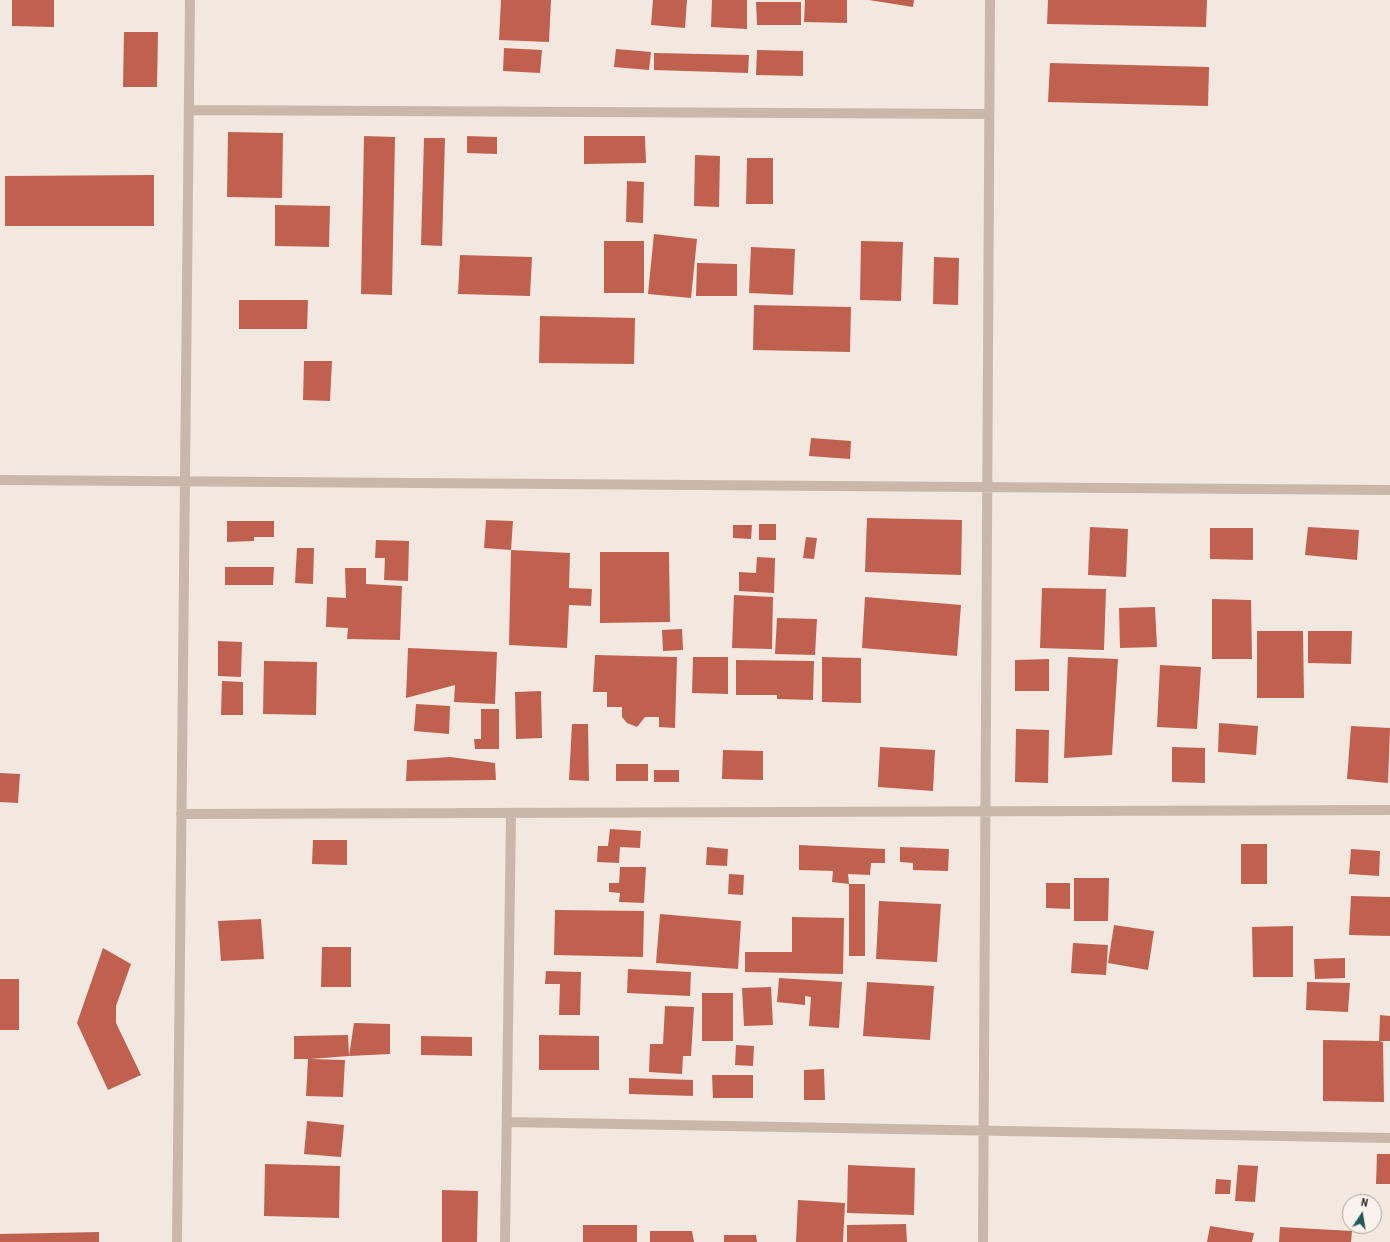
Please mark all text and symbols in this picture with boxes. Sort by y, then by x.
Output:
north arrow [1342,1194,1382,1234]
text: N [1360,1196,1369,1210]

